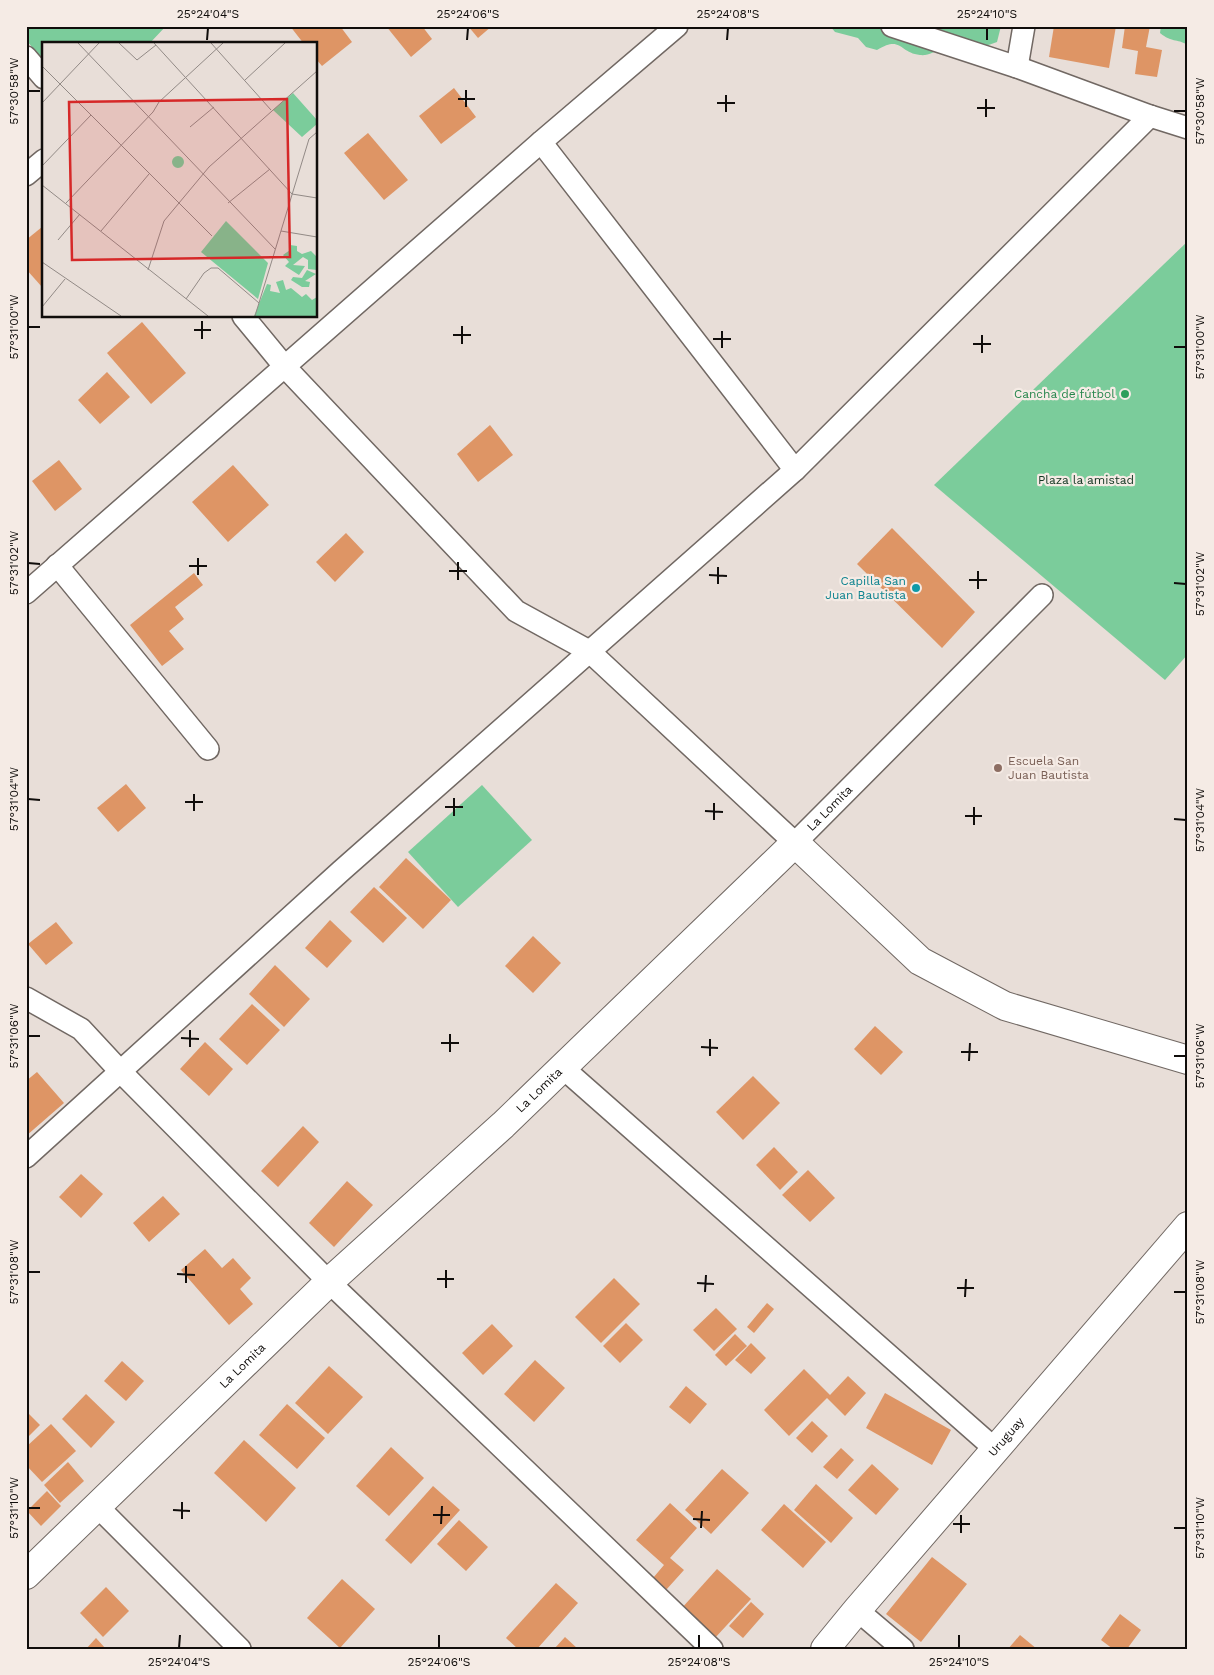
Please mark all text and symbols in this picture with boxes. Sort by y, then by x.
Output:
text: 25°24'04"S [177,7,239,21]
text: 25°24'06"S [437,7,499,21]
text: 25°24'08"S [696,7,760,21]
text: 25°24'10"S [957,7,1017,21]
inset map [42,42,318,318]
text: 57°30'58"W [7,57,21,125]
text: 57°30'58"W [1193,77,1207,145]
text: 57°31'00"W [7,294,21,360]
text: 57°31'00"W [1193,314,1207,380]
place label: Cancha de fútbol [1014,387,1115,401]
marker: Cancha de fútbol [1119,388,1131,400]
park label: Plaza la amistad [1038,473,1134,487]
text: 57°31'02"W [7,530,21,595]
text: 57°31'02"W [1193,551,1207,616]
place label: Capilla San Juan Bautista [825,574,906,602]
marker: Capilla San Juan Bautista [910,582,922,594]
place label: Escuela San Juan Bautista [1008,754,1089,782]
marker: Escuela San Juan Bautista [992,762,1004,774]
text: 57°31'04"W [7,766,21,831]
street label: La Lomita [804,782,855,834]
text: 57°31'04"W [1193,787,1207,852]
text: 57°31'06"W [7,1003,21,1068]
text: 57°31'06"W [1193,1023,1207,1088]
street label: La Lomita [513,1065,565,1116]
text: 57°31'08"W [7,1239,21,1304]
text: 57°31'08"W [1193,1259,1207,1324]
street label: La Lomita [216,1340,268,1391]
street label: Uruguay [986,1414,1027,1459]
text: 57°31'10"W [7,1476,21,1539]
text: 57°31'10"W [1193,1496,1207,1559]
text: 25°24'04"S [148,1655,210,1669]
text: 25°24'06"S [408,1655,470,1669]
text: 25°24'08"S [667,1655,731,1669]
text: 25°24'10"S [929,1655,989,1669]

